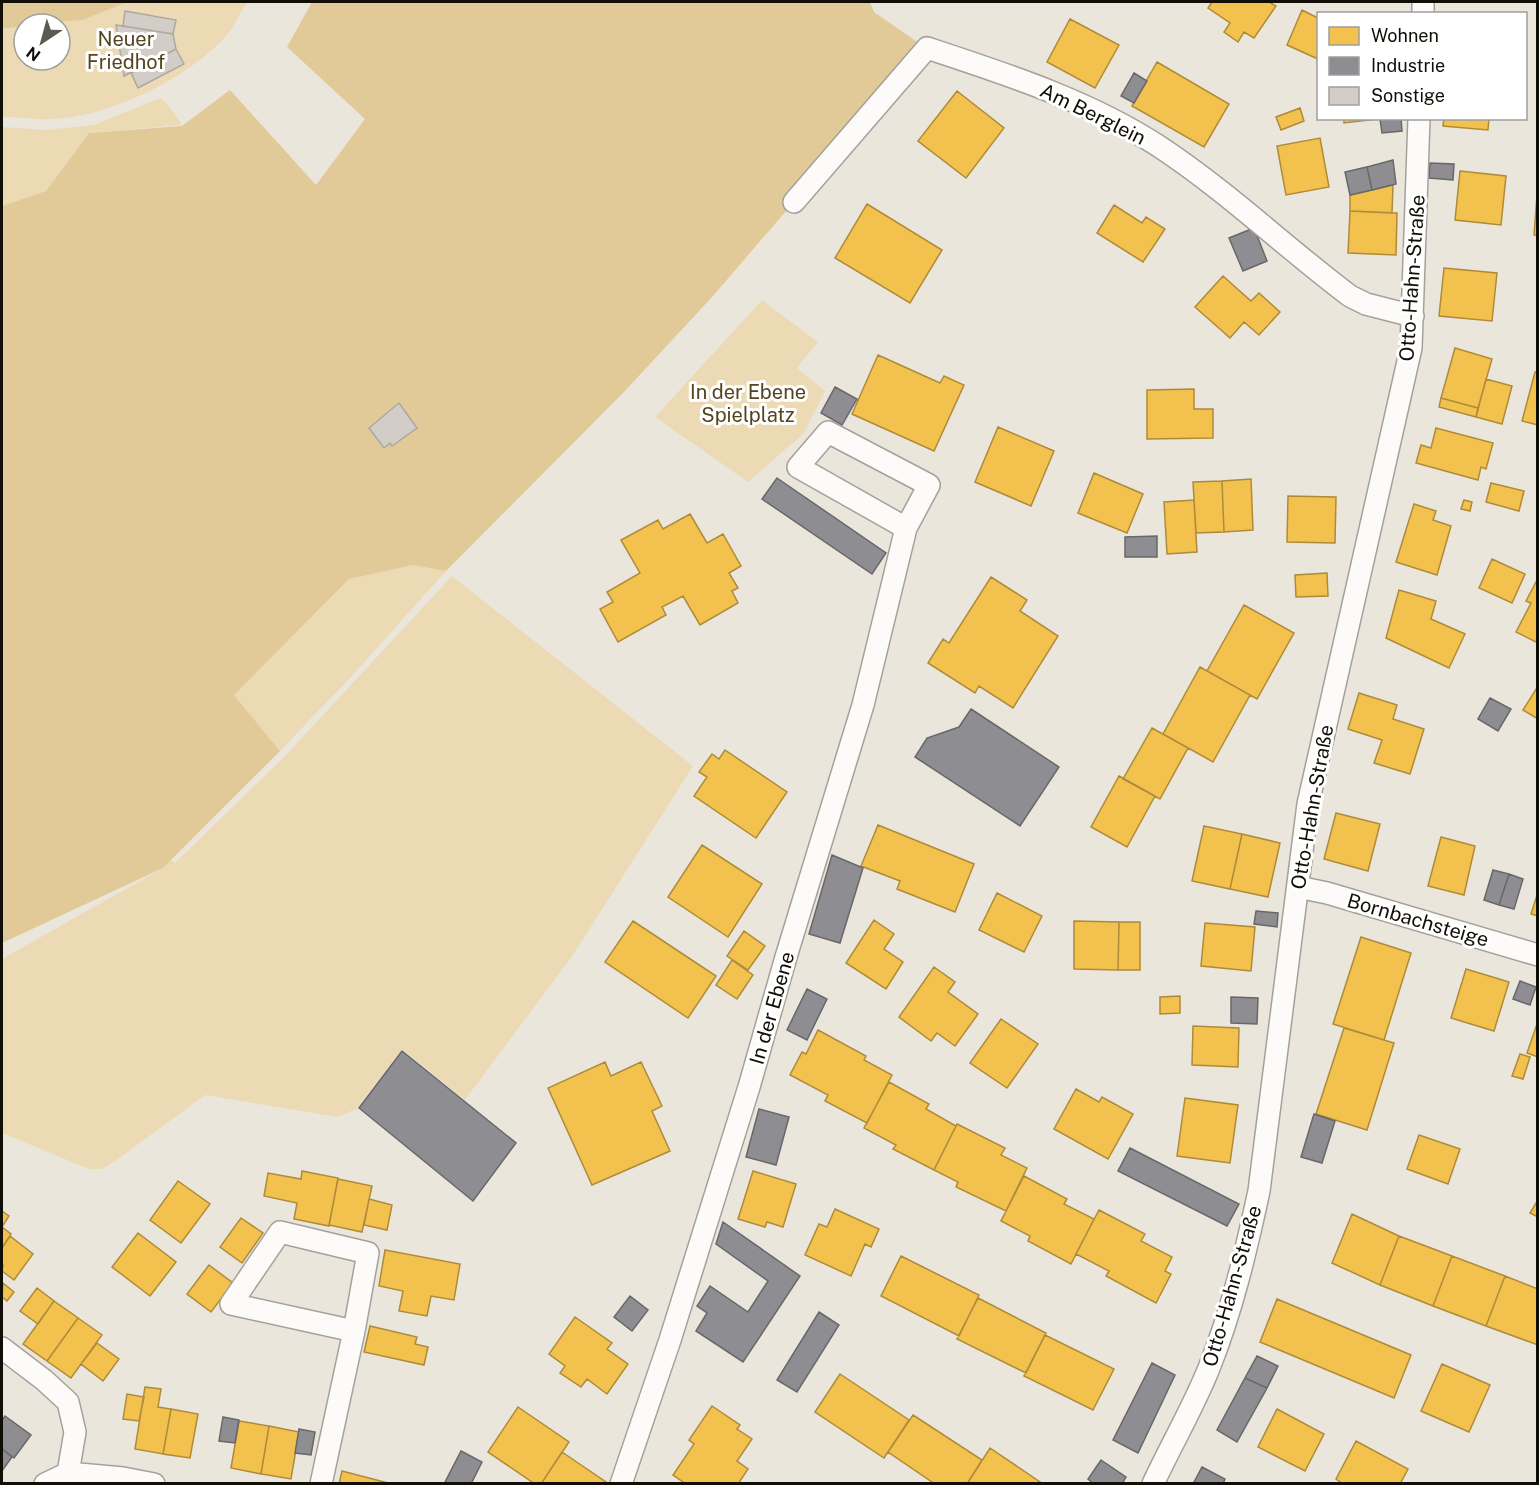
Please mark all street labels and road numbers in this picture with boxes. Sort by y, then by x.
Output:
street label: Am Berglein [1036,78,1150,150]
street label: Otto-Hahn-Straße [1394,194,1430,362]
street label: Otto-Hahn-Straße [1286,723,1338,891]
street label: Bornbachsteige [1344,888,1492,952]
street label: In der Ebene [744,949,800,1067]
street label: Otto-Hahn-Straße [1197,1203,1267,1369]

